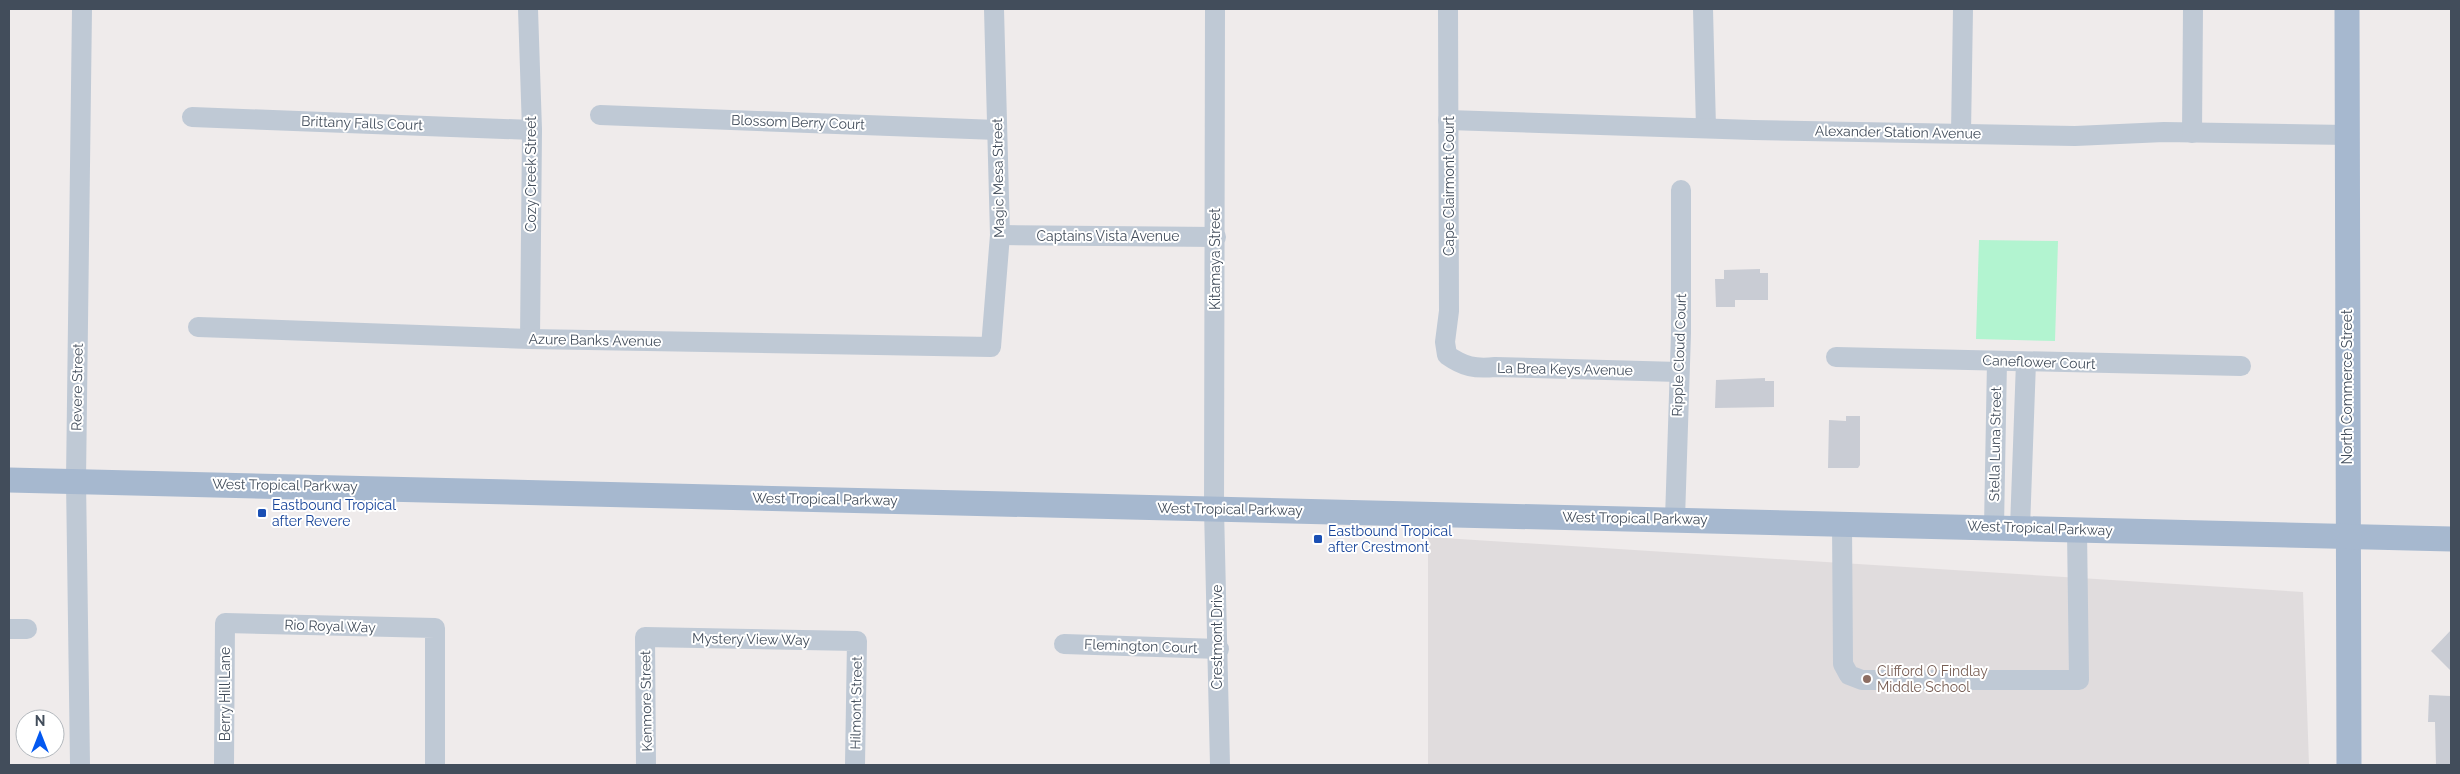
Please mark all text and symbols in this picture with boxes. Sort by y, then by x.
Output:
street label: Blossom Berry Court [731,112,865,132]
street label: Brittany Falls Court [301,113,423,133]
street label: Cozy Creek Street [523,116,539,232]
street label: Cape Clairmont Court [1441,116,1457,256]
street label: Magic Mesa Street [989,118,1007,238]
street label: Alexander Station Avenue [1815,123,1981,141]
street label: Kitamaya Street [1207,208,1223,310]
street label: Captains Vista Avenue [1036,228,1180,244]
street label: Ripple Cloud Court [1669,293,1689,417]
street label: North Commerce Street [2339,309,2355,465]
street label: Azure Banks Avenue [529,331,661,349]
street label: Revere Street [68,343,86,431]
street label: Caneflower Court [1982,352,2096,372]
street label: La Brea Keys Avenue [1497,360,1633,378]
street label: Stella Luna Street [1986,386,2004,501]
street label: West Tropical Parkway [212,476,358,494]
street label: West Tropical Parkway [752,490,898,508]
place label: Eastbound Tropical after Revere [272,497,396,529]
street label: West Tropical Parkway [1157,500,1303,518]
marker: Eastbound Tropical after Revere [256,507,268,519]
street label: West Tropical Parkway [1562,509,1708,527]
street label: West Tropical Parkway [1967,517,2113,539]
place label: Eastbound Tropical after Crestmont [1328,523,1452,555]
marker: Eastbound Tropical after Crestmont [1312,533,1324,545]
street label: Crestmont Drive [1209,585,1225,689]
street label: Rio Royal Way [284,616,376,636]
street label: Mystery View Way [692,630,811,648]
street label: Flemington Court [1084,636,1198,656]
street label: Berry Hill Lane [217,647,233,741]
street label: Kenmore Street [637,650,655,752]
street label: Hilmont Street [847,656,865,750]
place label: Clifford O Findlay Middle School [1877,663,1988,695]
marker: Clifford O Findlay Middle School [1861,673,1873,685]
north arrow [15,709,65,759]
text: N [35,713,45,729]

